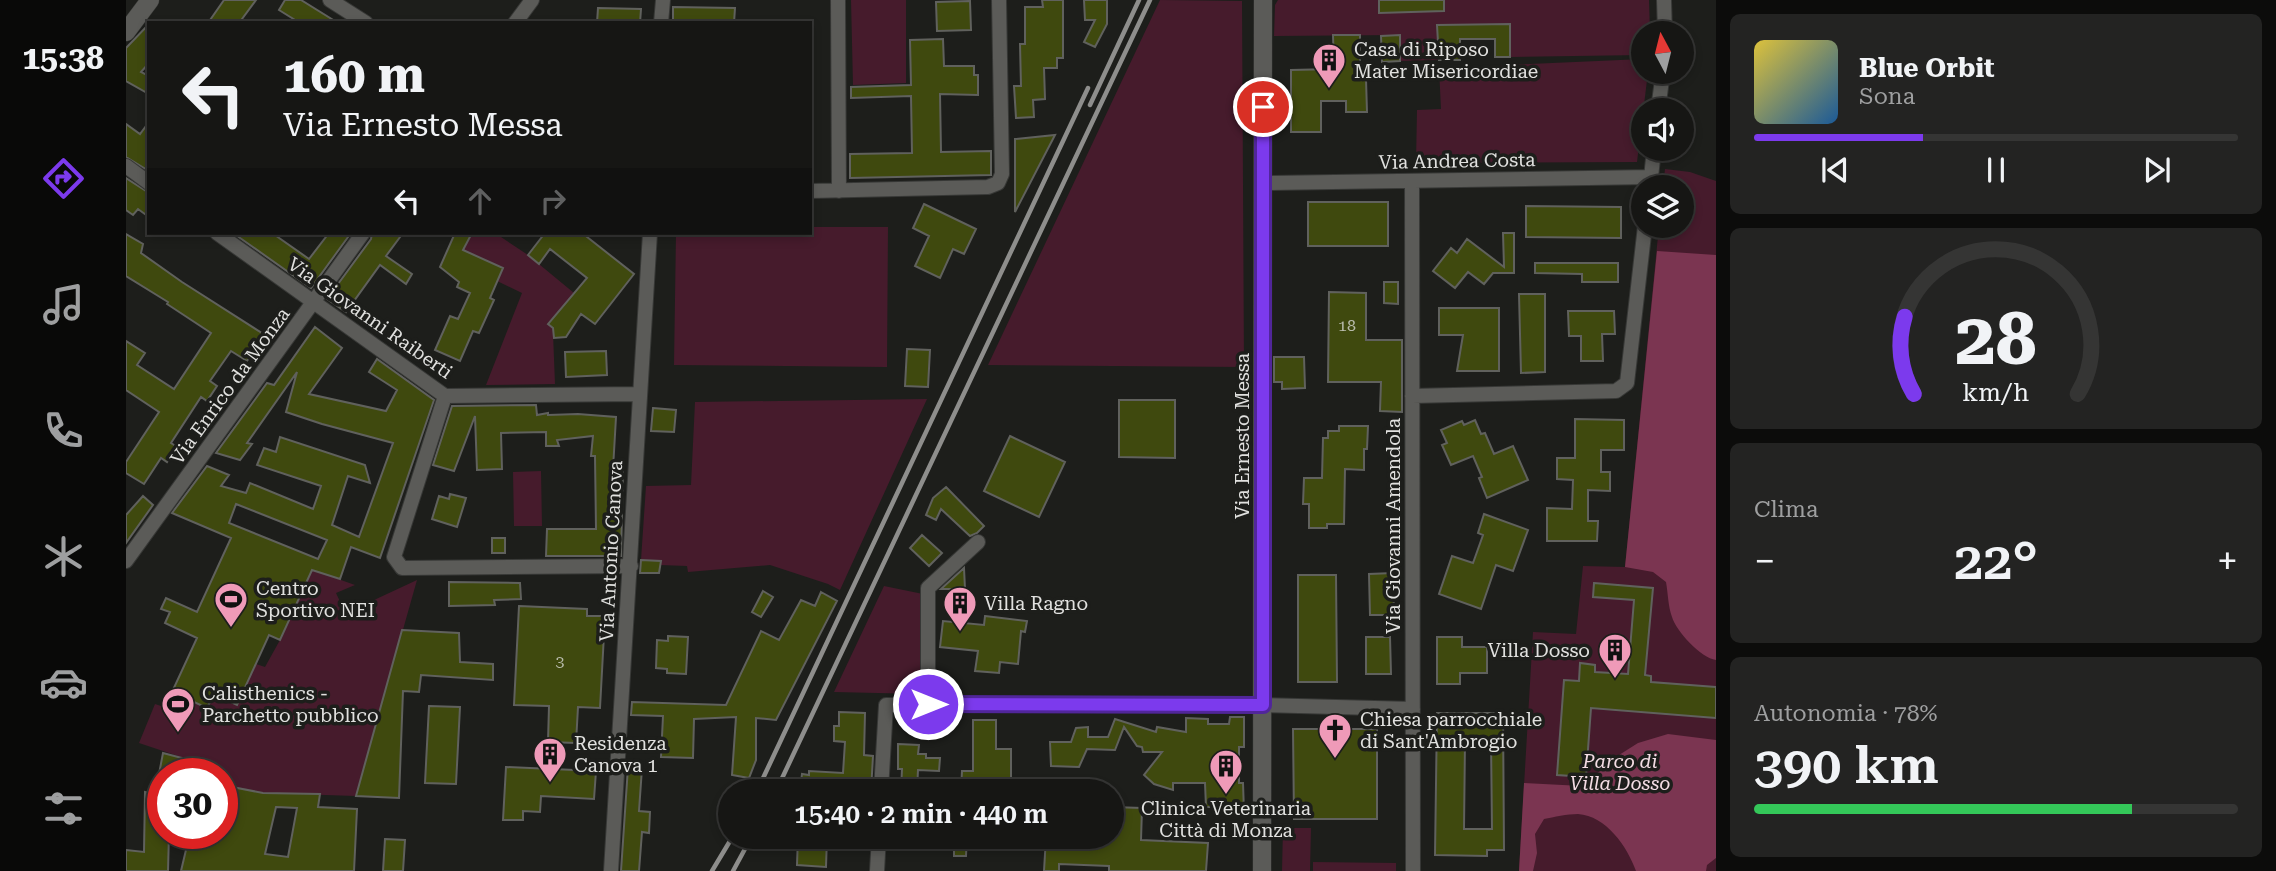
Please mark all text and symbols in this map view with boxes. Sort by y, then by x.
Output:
north arrow [1631,21,1694,84]
map controls [1631,21,1694,238]
place label: Casa di Riposo Mater Misericordiae [1354,38,1538,83]
text: 15:38 [22,39,104,77]
building icon: Casa di Riposo Mater Misericordiae [1310,41,1348,90]
text: 160 m [283,47,425,104]
icon: left [168,49,259,140]
text: Blue Orbit [1859,53,1995,83]
pin [1233,77,1293,137]
text: Sona [1859,83,1915,110]
icon: arrive [1244,88,1282,126]
button: sound [1631,98,1694,161]
text: Via Ernesto Messa [283,106,563,144]
street label: Via Andrea Costa [1378,148,1536,174]
icon: previous [1816,151,1854,189]
icon: pause [1977,151,2015,189]
icon: next [2138,151,2176,189]
icon: directions [39,154,88,203]
button: layers [1631,175,1694,238]
icon: left [388,182,426,220]
icon: ahead [461,182,499,220]
icon: right [534,182,572,220]
street label: Via Giovanni Raiberti [283,252,457,384]
icon: music [39,280,88,329]
text: 28 [1955,298,2037,383]
street label: Via Enrico da Monza [165,303,295,469]
house number: 18 [1338,316,1356,335]
street label: Via Ernesto Messa [1231,352,1254,519]
text: km/h [1963,378,2029,407]
icon: phone [39,406,88,455]
street label: Via Giovanni Amendola [1382,417,1405,634]
street label: Via Antonio Canova [595,459,627,642]
text: Clima [1754,496,1818,523]
text: 22° [1954,531,2038,592]
icon: climate [39,532,88,581]
text: − [1754,539,1775,583]
text: + [2217,539,2238,583]
place label: Centro Sportivo NEI [256,577,375,622]
sports icon: Centro Sportivo NEI [212,580,250,629]
building icon: Villa Ragno [941,584,979,633]
place label: Villa Ragno [984,592,1088,615]
building icon: Villa Dosso [1596,631,1634,680]
place label: Villa Dosso [1488,639,1590,662]
house number: 3 [556,652,565,671]
icon: car [39,658,88,707]
position arrow [891,667,965,741]
place label: Calisthenics - Parchetto pubblico [202,682,379,727]
sports icon: Calisthenics - Parchetto pubblico [159,685,197,734]
text: Autonomia · 78% [1754,700,1938,727]
place label: Chiesa parrocchiale di Sant'Ambrogio [1360,708,1542,753]
church icon: Chiesa parrocchiale di Sant'Ambrogio [1316,711,1354,760]
place label: Residenza Canova 1 [574,732,667,777]
building icon: Residenza Canova 1 [531,735,569,784]
text: 390 km [1754,735,1939,796]
building icon: Clinica Veterinaria Città di Monza [1207,747,1245,796]
park label: Parco di Villa Dosso [1570,750,1670,795]
speed limit sign: 30 [147,758,238,849]
icon: filters [39,784,88,833]
place label: Clinica Veterinaria Città di Monza [1141,797,1312,842]
text: 15:40 · 2 min · 440 m [794,799,1048,829]

